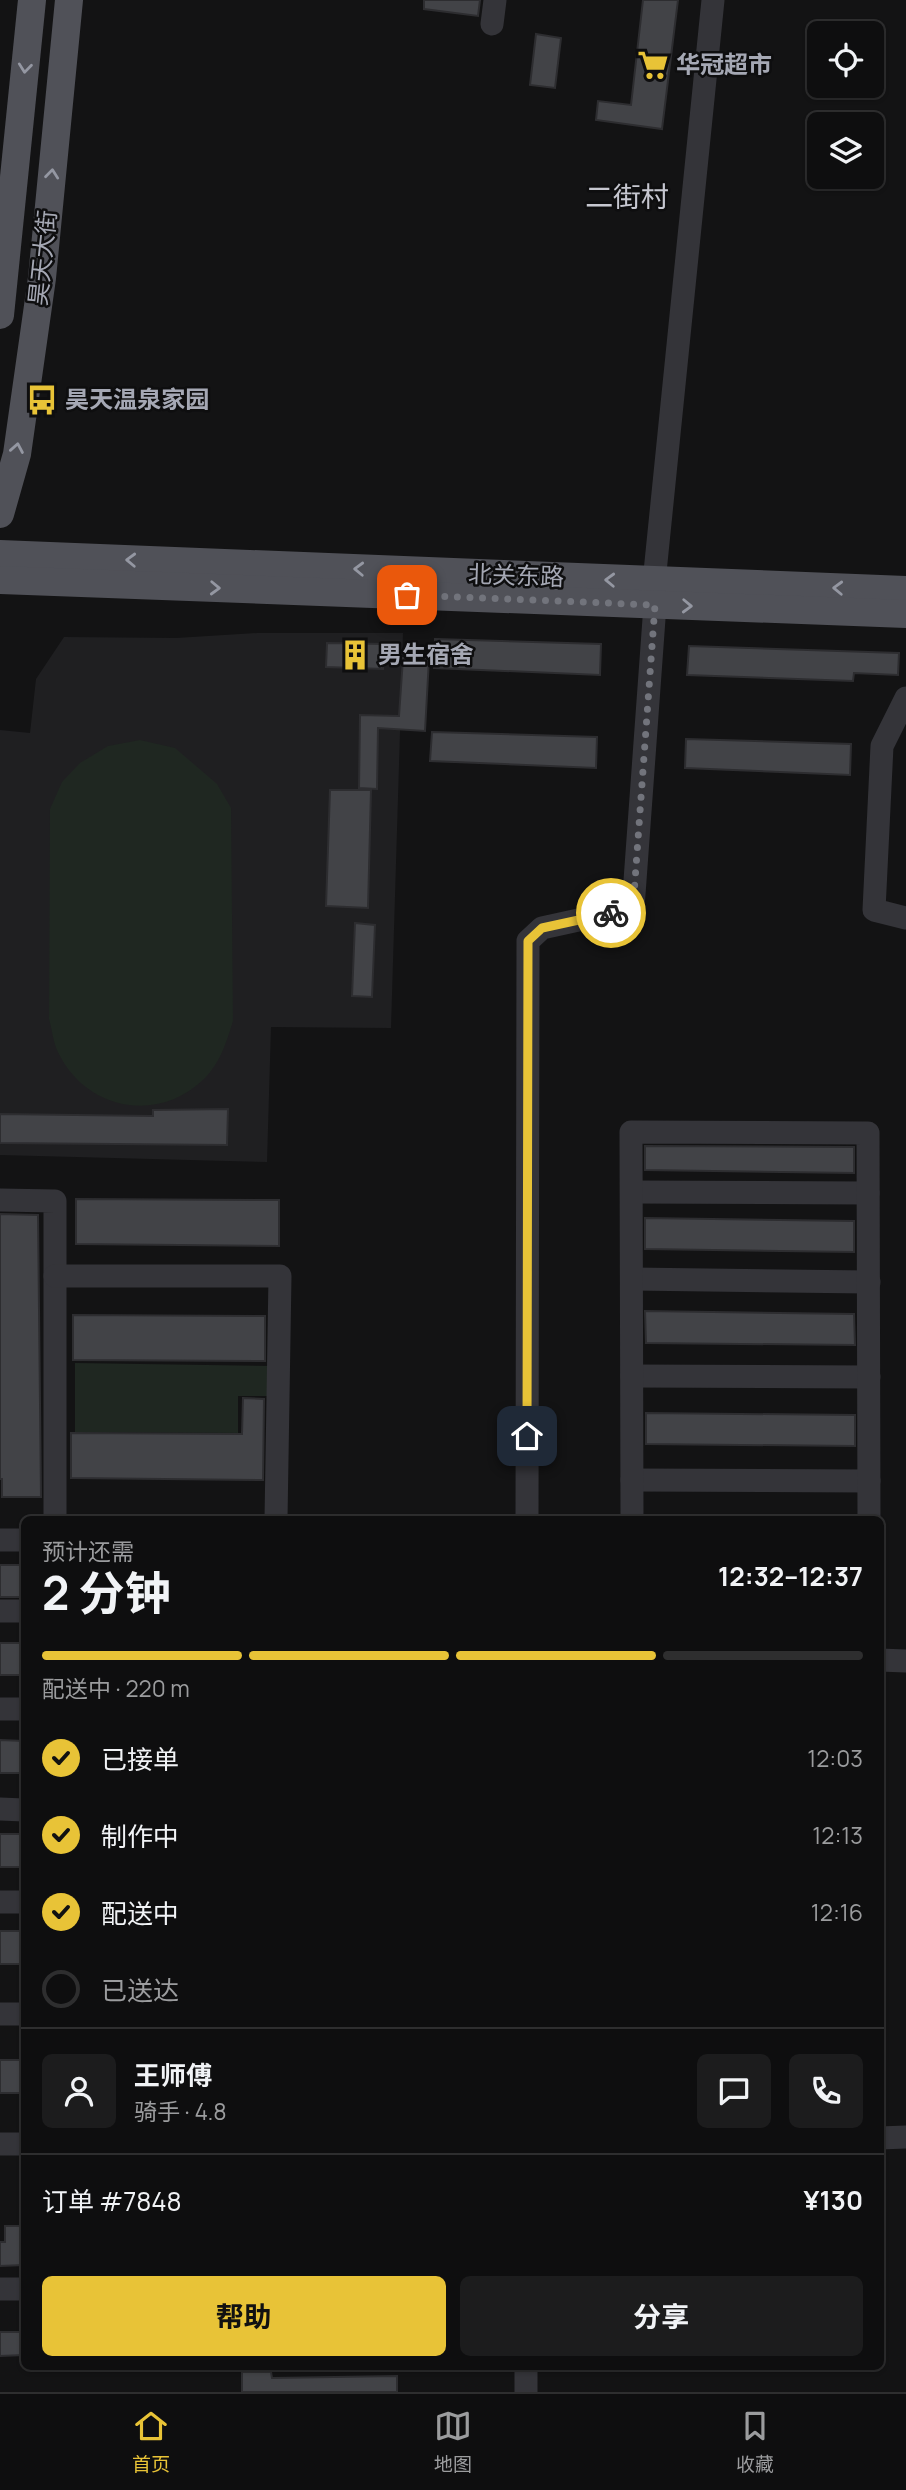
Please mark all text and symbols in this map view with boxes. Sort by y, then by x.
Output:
map controls [807,21,884,189]
button: locate [807,21,884,98]
place label: 华冠超市 [676,47,772,80]
supermarket icon: 华冠超市 [636,48,670,82]
one-way arrow [18,63,33,74]
button: layers [807,112,884,189]
one-way arrow [45,168,60,180]
district label: 二街村 [585,177,669,215]
street label: 昊天大街 [20,208,63,307]
place label: 昊天温泉家园 [65,382,209,415]
bus stop icon: 昊天温泉家园 [25,383,59,417]
one-way arrow [9,442,24,454]
one-way arrow [126,552,137,567]
street label: 北关东路 [468,556,565,593]
one-way arrow [353,562,364,577]
pin [377,565,437,625]
one-way arrow [605,573,616,588]
icon: bag [388,576,426,614]
one-way arrow [210,581,221,596]
one-way arrow [832,581,843,596]
one-way arrow [682,598,693,613]
place label: 男生宿舍 [378,637,474,670]
building icon: 男生宿舍 [338,638,372,672]
courier [576,878,646,948]
icon: bike [592,894,630,932]
pin [497,1406,557,1466]
icon: home [508,1417,546,1455]
text: 预计还需 [42,1535,134,1567]
text: 12:32–12:37 [718,1558,863,1594]
text: 2 分钟 [42,1561,171,1624]
text: 配送中 · 220 m [42,1672,190,1704]
icon: check [42,1739,80,1777]
text: 已接单 [101,1741,179,1777]
text: 12:03 [807,1742,863,1774]
icon: check [42,1816,80,1854]
text: 制作中 [101,1818,179,1854]
text: 12:13 [812,1819,863,1851]
icon: check [42,1893,80,1931]
text: 配送中 [101,1895,179,1931]
text: 12:16 [811,1896,863,1928]
text: 已送达 [101,1972,179,2008]
button: person [42,2054,116,2128]
button: chat [697,2054,771,2128]
button: phone [789,2054,863,2128]
text: 王师傅 [134,2057,212,2093]
text: 骑手 · 4.8 [134,2095,227,2127]
text: ¥130 [803,2182,863,2218]
text: 订单 #7848 [42,2183,182,2219]
button: 帮助 [42,2276,446,2356]
button: 分享 [460,2276,863,2356]
tab: 首页 [132,2407,170,2477]
tab: 地图 [434,2407,472,2477]
tab: 收藏 [736,2407,774,2477]

